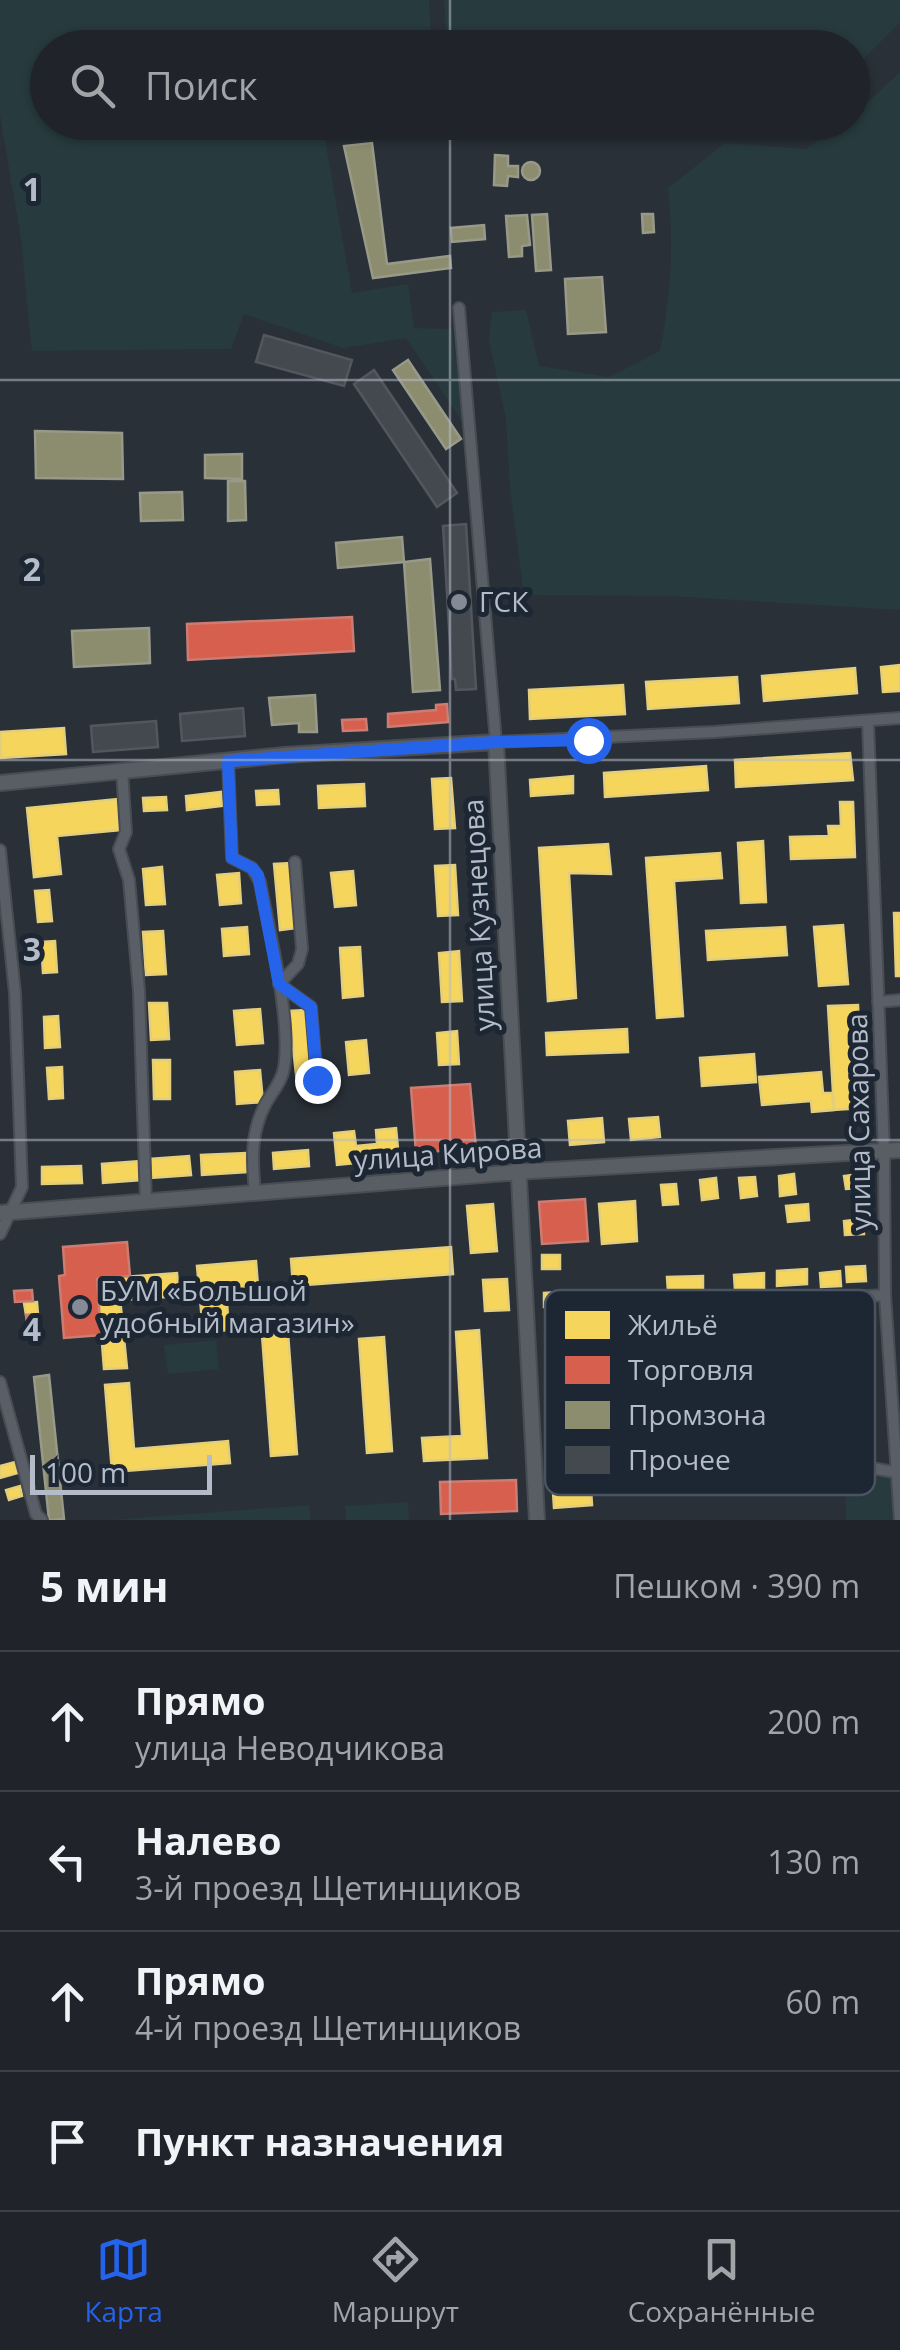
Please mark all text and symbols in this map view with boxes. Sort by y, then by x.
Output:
search box [30,30,870,140]
icon: search [65,58,120,113]
text: Поиск [145,59,258,111]
text: 1 [23,167,41,210]
text: 2 [23,547,41,590]
place label: ГСК [479,582,529,620]
marker: ГСК [448,591,470,613]
route start [566,718,612,764]
street label: улица Кузнецова [453,798,503,1032]
text: 3 [23,927,41,970]
street label: улица Сахарова [837,1013,879,1231]
route end [295,1058,341,1104]
street label: улица Кирова [352,1127,543,1179]
place label: БУМ «Большой удобный магазин» [100,1271,355,1341]
legend [545,1290,875,1495]
marker: БУМ «Большой удобный магазин» [69,1296,91,1318]
text: Жильё [628,1305,718,1343]
text: 4 [23,1307,41,1350]
text: Торговля [628,1350,754,1388]
text: Промзона [628,1395,767,1433]
text: Прочее [628,1440,731,1478]
scale bar [30,1450,212,1494]
text: 100 m [45,1453,126,1491]
text: 5 мин [40,1557,168,1614]
text: Пешком · 390 m [613,1564,860,1607]
text: Прямо [135,1674,266,1726]
icon: ahead [40,1694,95,1749]
text: 200 m [767,1700,860,1743]
text: улица Неводчикова [135,1726,445,1769]
text: Налево [135,1814,281,1866]
icon: left [40,1834,95,1889]
text: 130 m [767,1840,860,1883]
text: 3-й проезд Щетинщиков [135,1866,521,1909]
text: Прямо [135,1954,266,2006]
icon: ahead [40,1974,95,2029]
text: 60 m [785,1980,860,2023]
text: 4-й проезд Щетинщиков [135,2006,521,2049]
icon: arrive [40,2114,95,2169]
text: Пункт назначения [135,2115,504,2167]
tab: Карта [84,2232,163,2330]
tab: Маршрут [332,2232,459,2330]
tab: Сохранённые [628,2232,816,2330]

